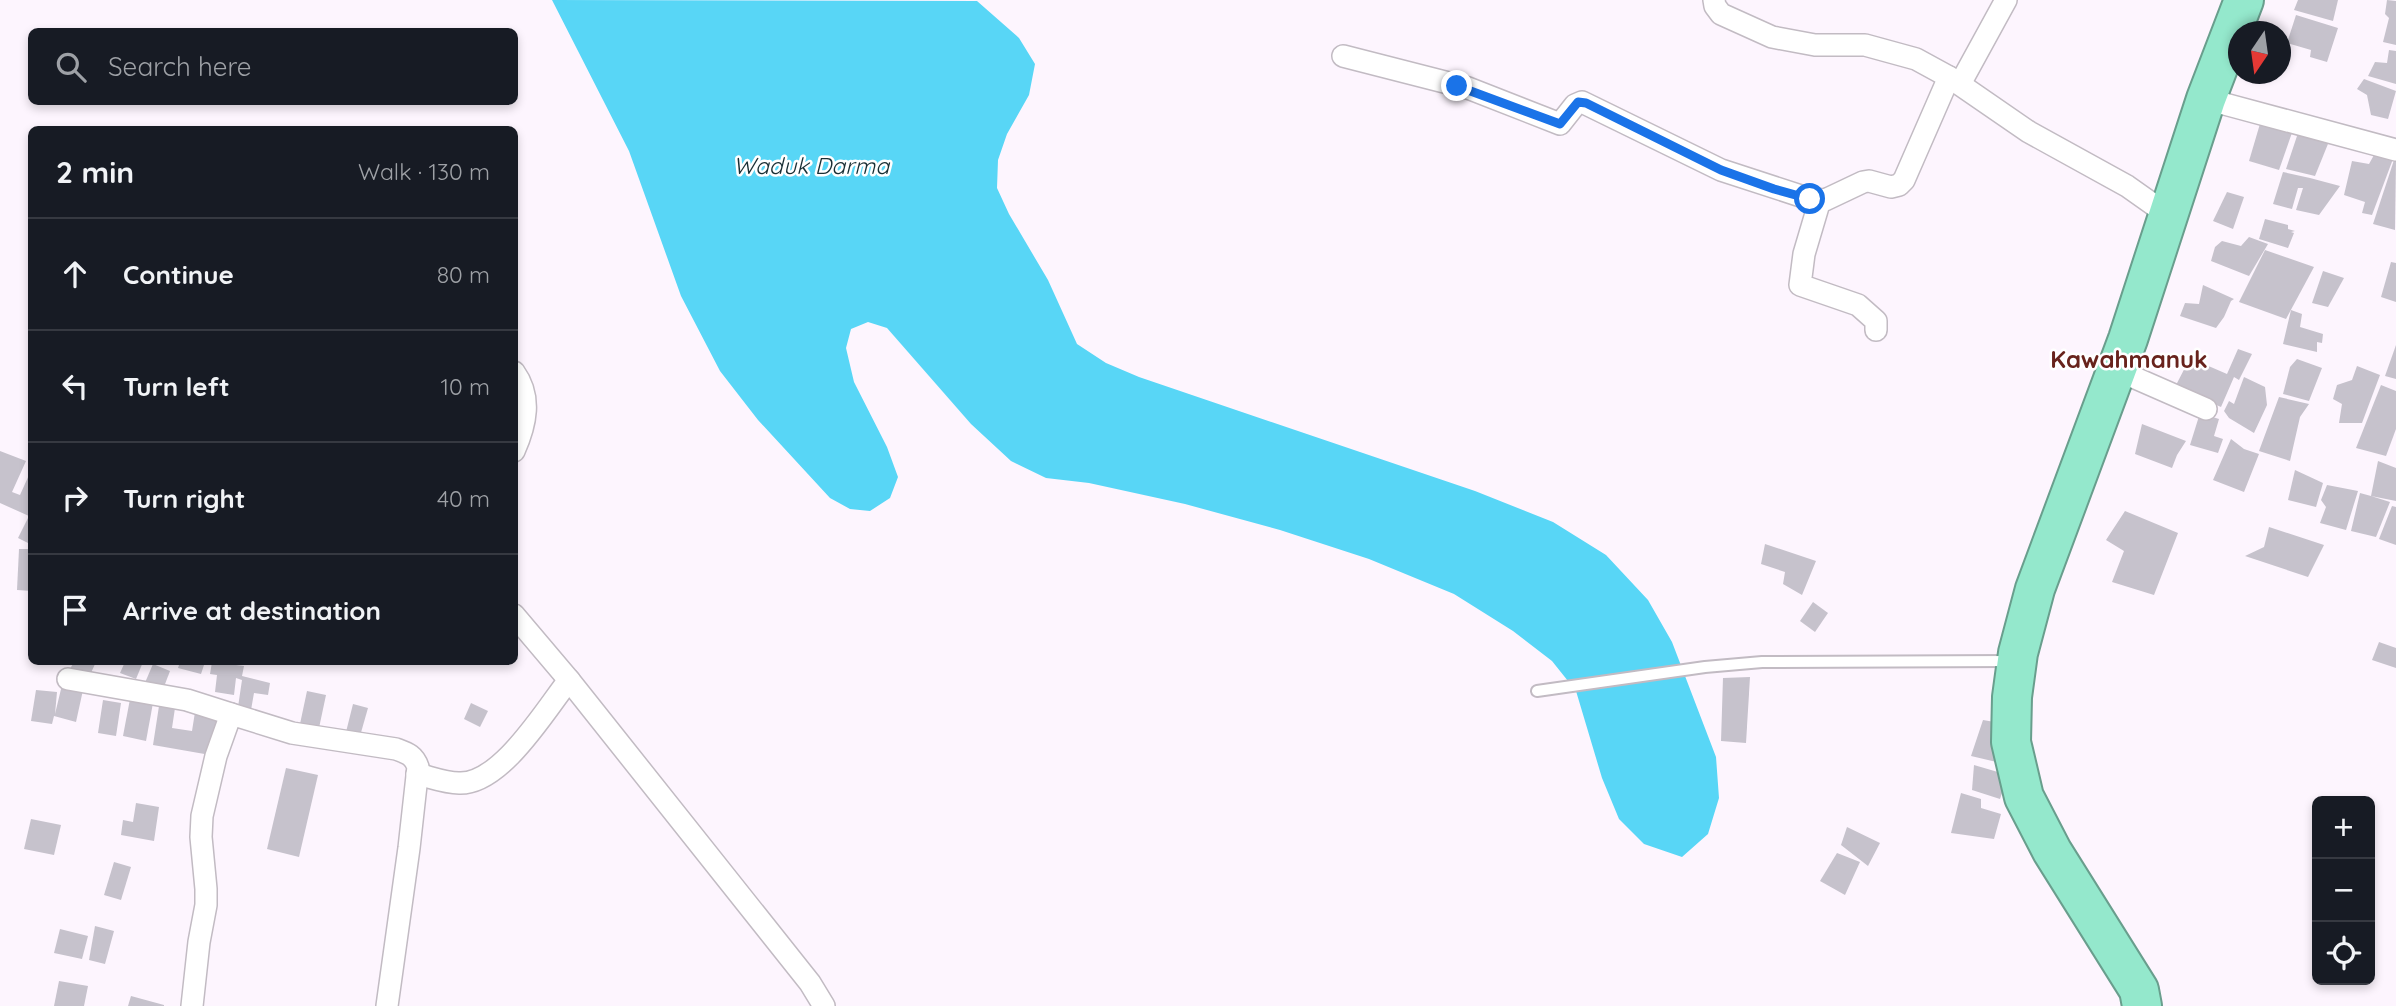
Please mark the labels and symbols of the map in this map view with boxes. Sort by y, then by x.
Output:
north arrow [2228,21,2291,84]
route end [1441,70,1472,101]
water label: Waduk Darma [733,151,890,180]
route start [1794,183,1825,214]
district label: Kawahmanuk [2050,344,2208,374]

